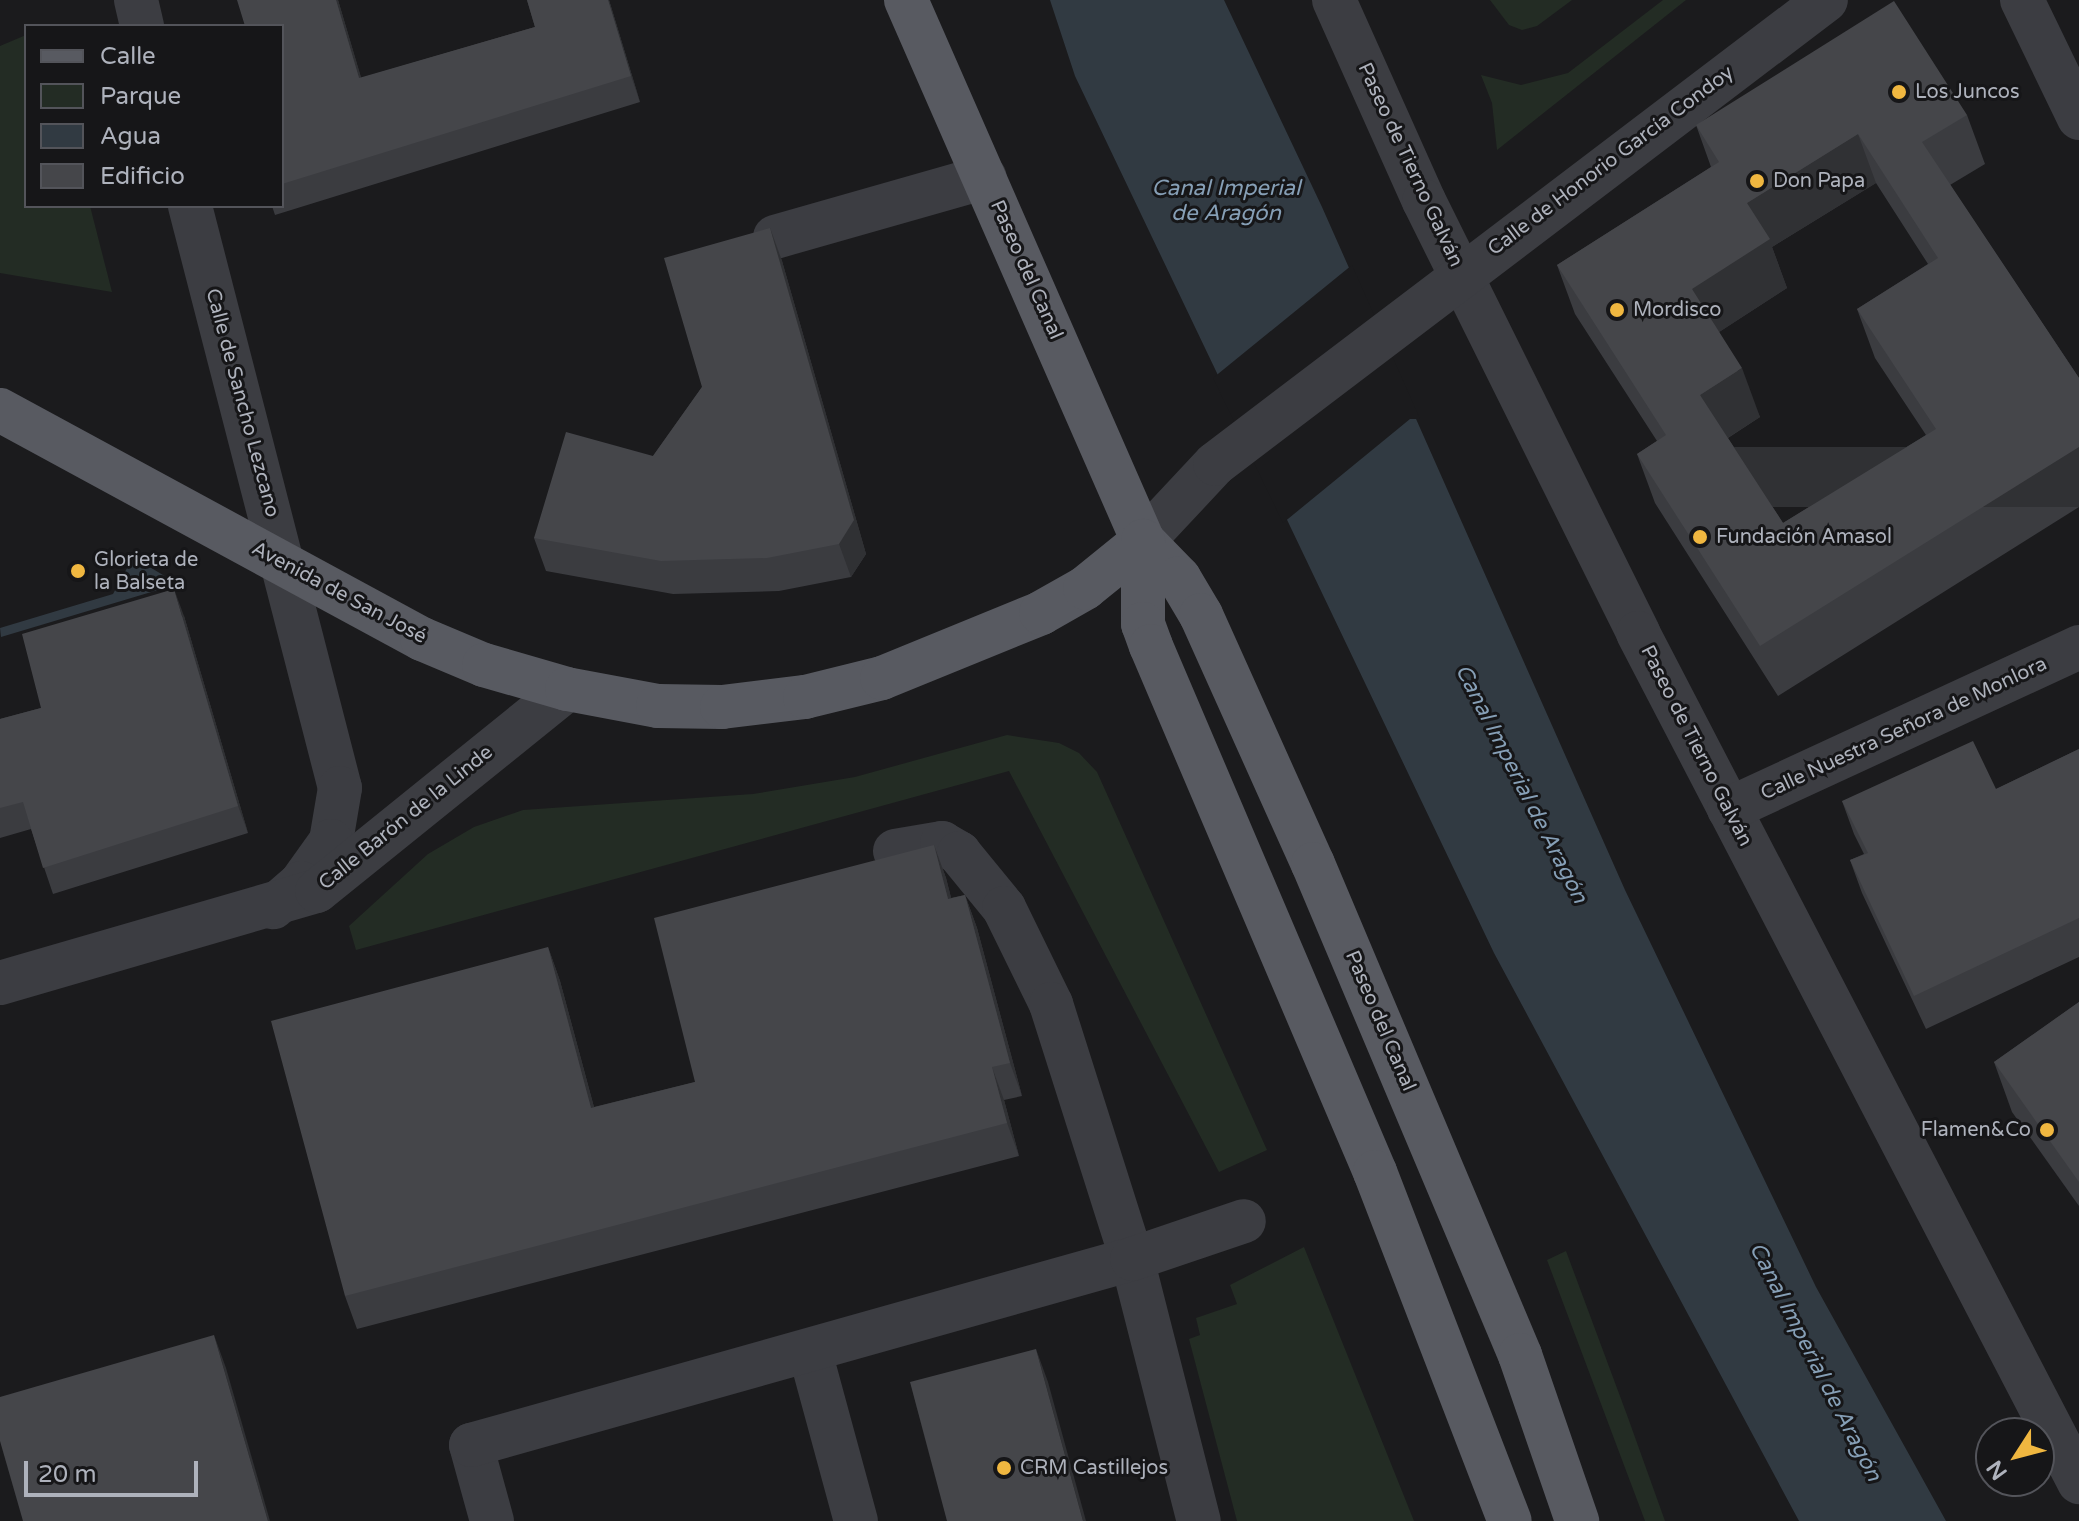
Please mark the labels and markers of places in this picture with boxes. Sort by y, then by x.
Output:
place label: Los Juncos [1915,80,2019,104]
marker: Los Juncos [1890,83,1908,101]
place label: Don Papa [1773,169,1865,193]
marker: Don Papa [1748,172,1766,190]
place label: Mordisco [1633,298,1721,322]
marker: Mordisco [1608,301,1626,319]
place label: Fundación Amasol [1716,525,1892,549]
marker: Fundación Amasol [1691,528,1709,546]
place label: Glorieta de la Balseta [94,548,198,595]
marker: Glorieta de la Balseta [69,562,87,580]
place label: Flamen&Co [1921,1118,2031,1142]
marker: Flamen&Co [2038,1121,2056,1139]
place label: CRM Castillejos [1020,1456,1168,1480]
marker: CRM Castillejos [995,1459,1013,1477]

